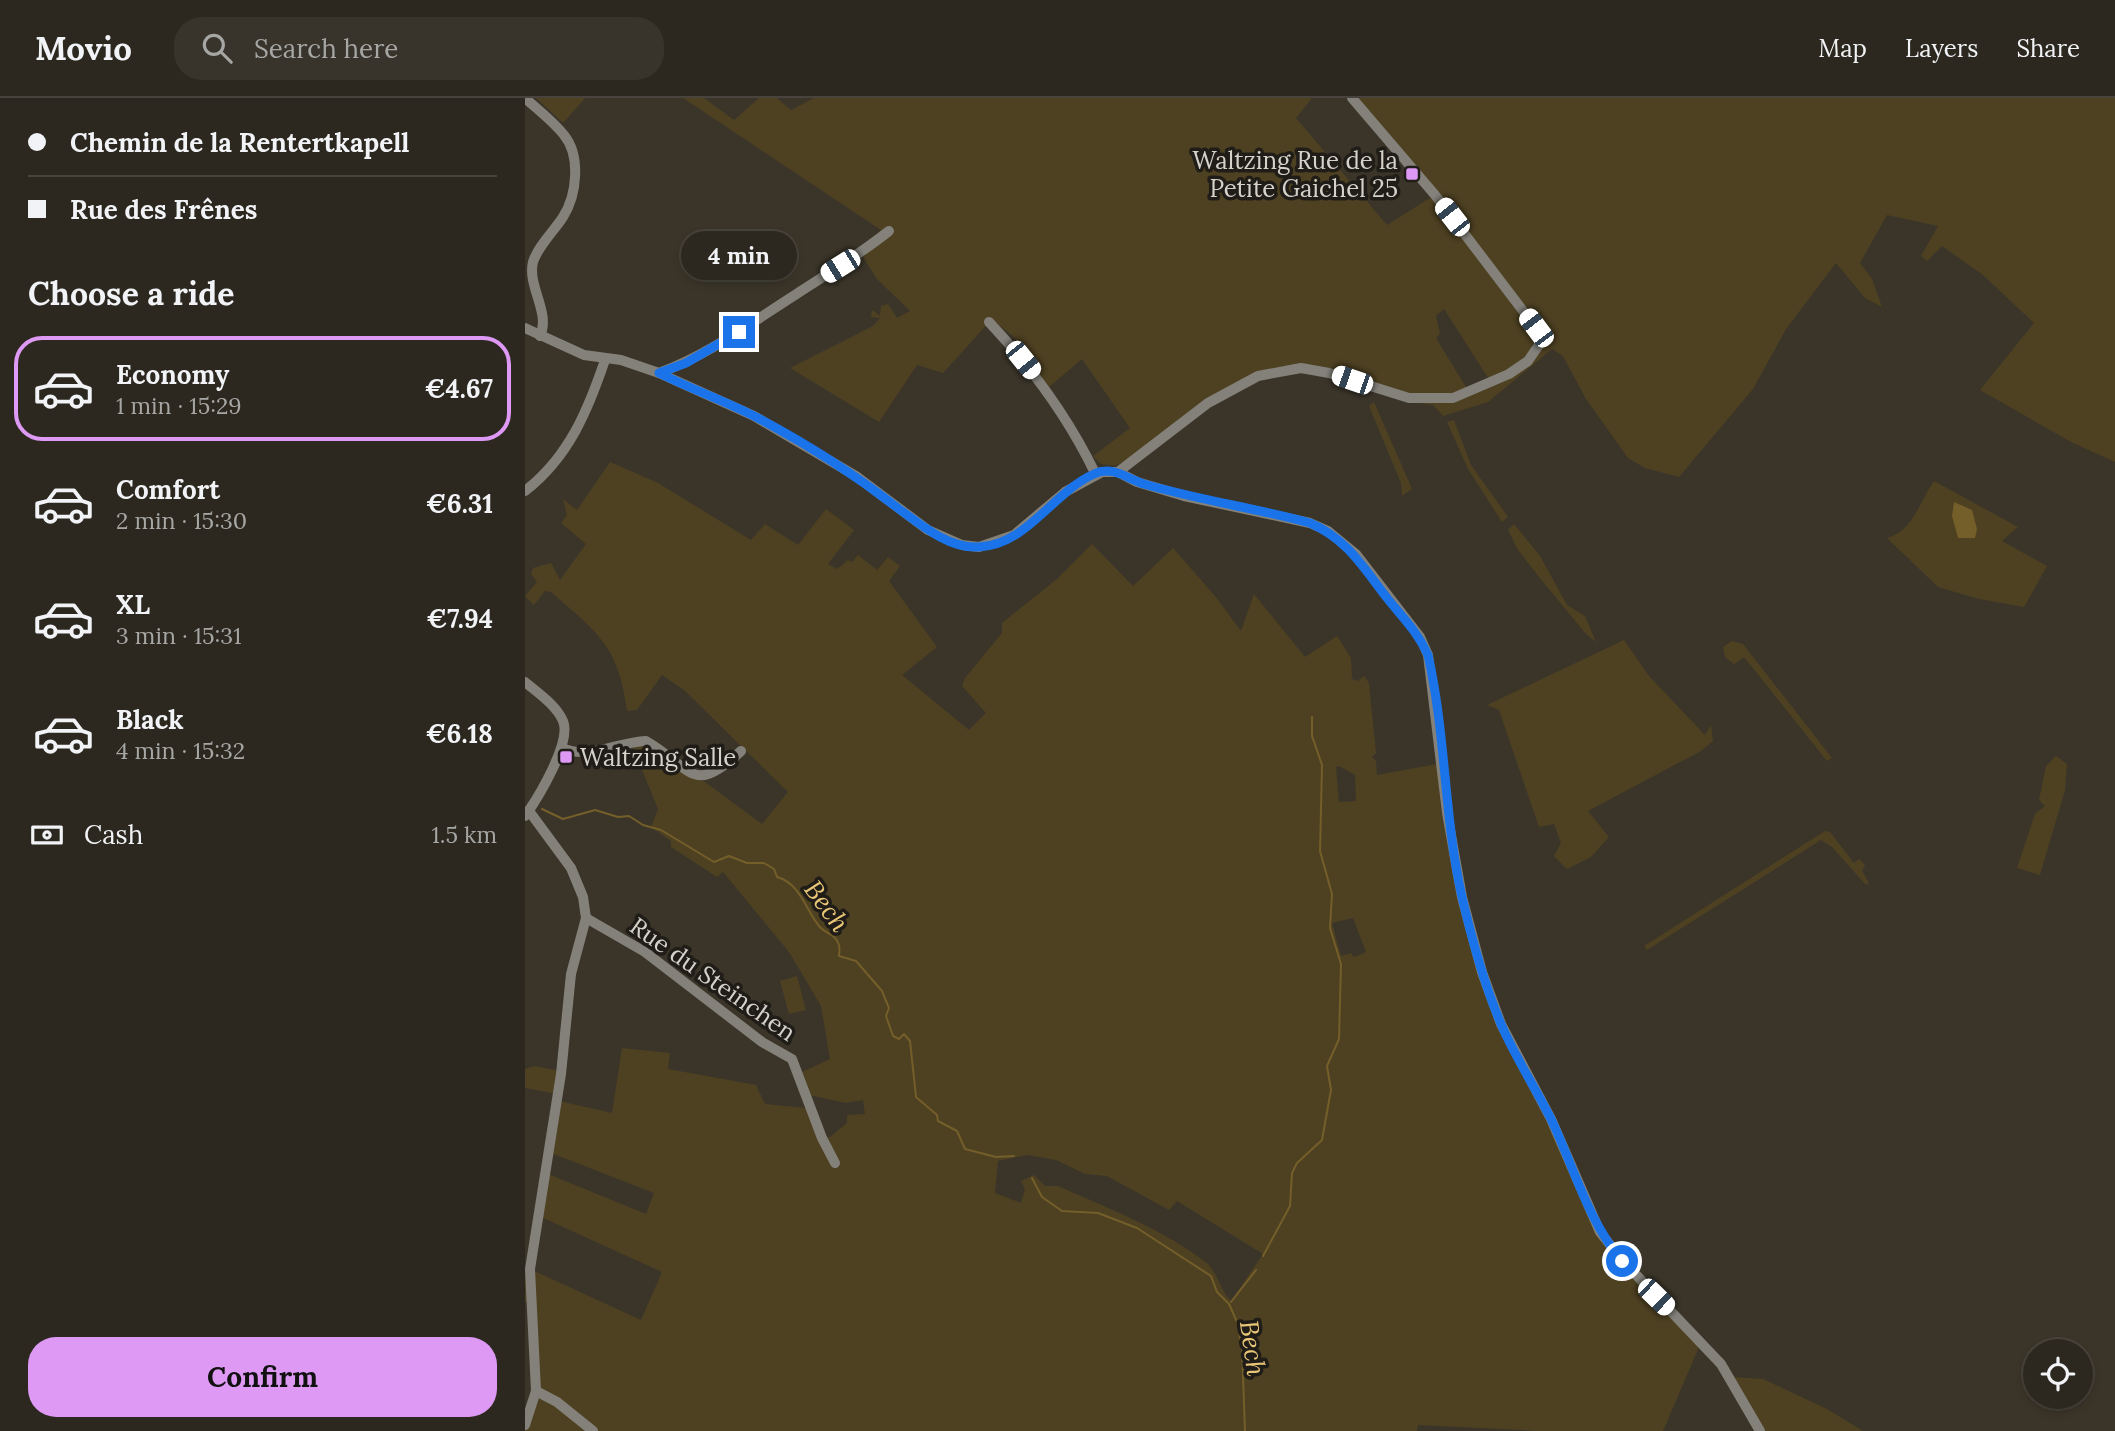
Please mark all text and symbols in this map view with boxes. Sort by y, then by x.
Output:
search box [174,17,664,80]
text: Movio [35,27,132,69]
icon: search [198,29,236,67]
text: Search here [254,32,398,65]
text: Map [1818,33,1867,64]
text: Layers [1905,33,1978,64]
text: Share [2016,33,2080,64]
text: Chemin de la Rentertkapell [70,126,409,159]
place label: Waltzing Rue de la Petite Gaichel 25 [1192,145,1398,204]
marker: Waltzing Rue de la Petite Gaichel 25 [1404,166,1420,182]
text: Rue des Frênes [70,193,257,226]
car [1431,194,1474,240]
callout: 4 min [681,230,797,280]
text: 4 min [708,241,770,270]
car [817,246,864,286]
text: Choose a ride [28,273,235,314]
car [1515,305,1558,351]
route end [723,316,755,348]
car [1002,337,1045,383]
icon: car [32,357,95,420]
text: Economy [116,358,229,391]
car [1329,363,1376,397]
text: €4.67 [425,372,493,405]
text: 1 min · 15:29 [116,391,242,420]
icon: car [32,472,95,535]
text: Comfort [116,473,220,506]
text: €6.31 [426,487,493,520]
text: 2 min · 15:30 [116,506,247,535]
icon: car [32,587,95,650]
text: XL [116,588,150,621]
text: €7.94 [426,602,493,635]
text: 3 min · 15:31 [116,621,242,650]
icon: car [32,702,95,765]
text: Black [116,703,184,736]
text: €6.18 [426,717,493,750]
text: 4 min · 15:32 [116,736,245,765]
place label: Waltzing Salle [580,742,736,773]
marker: Waltzing Salle [558,749,574,765]
icon: cash [28,816,66,854]
text: Cash [84,818,143,851]
text: 1.5 km [431,820,497,849]
water label: Bech [797,874,857,938]
street label: Rue du Steinchen [624,910,802,1048]
route start [1606,1245,1638,1277]
car [1634,1275,1679,1319]
water label: Bech [1233,1318,1273,1378]
button: Confirm [28,1337,497,1417]
map controls [2023,1339,2093,1409]
button: locate [2023,1339,2093,1409]

